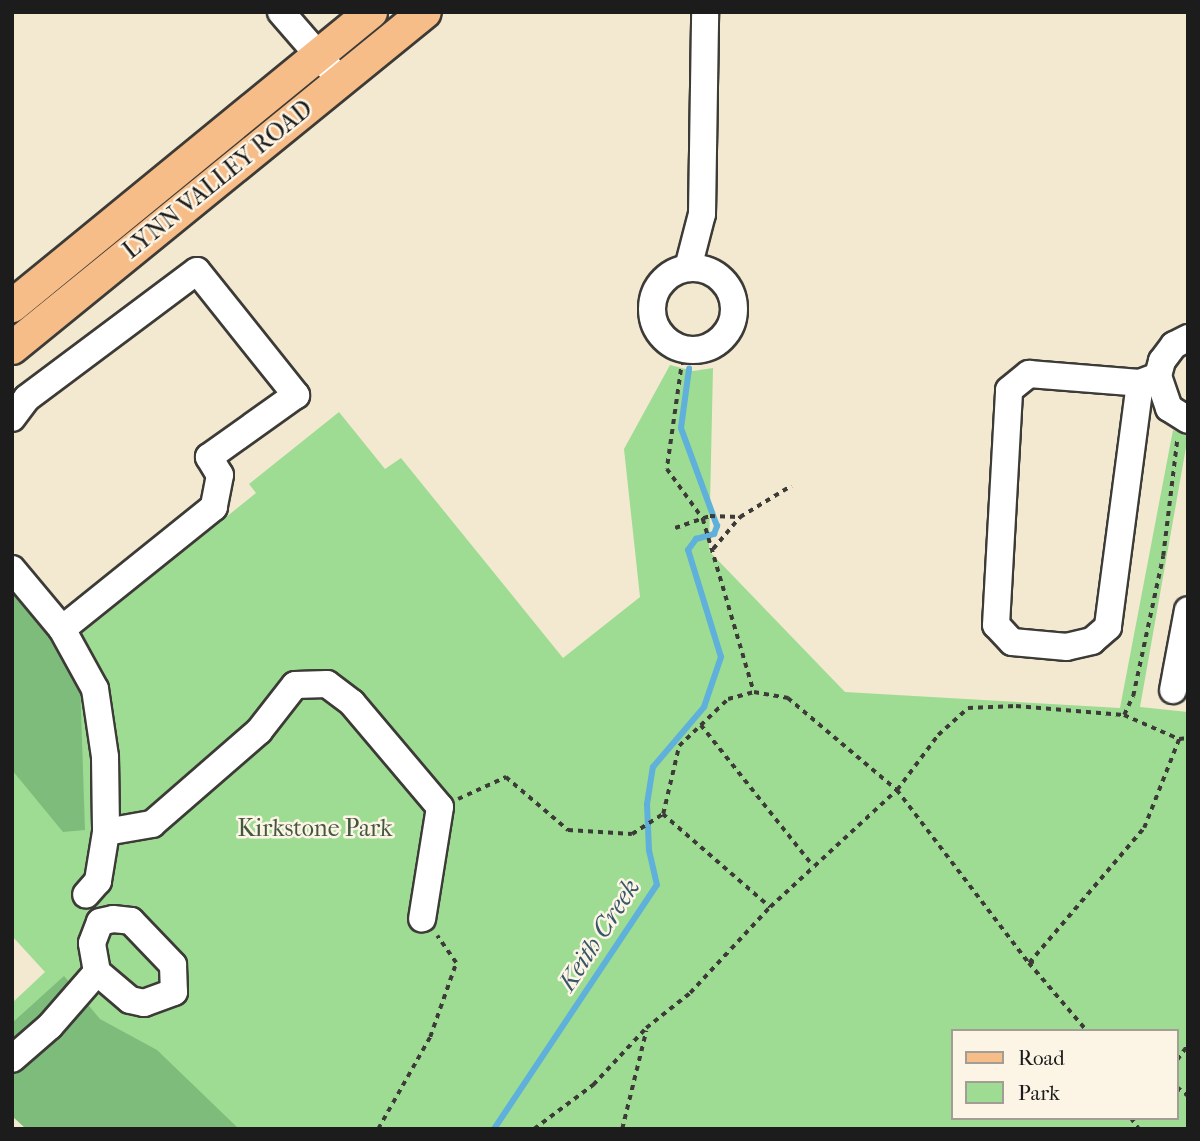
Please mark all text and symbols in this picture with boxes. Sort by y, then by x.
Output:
street label: LYNN VALLEY ROAD [117,95,319,265]
park label: Kirkstone Park [238,815,392,843]
water label: Keith Creek [551,873,647,997]
legend [951,1029,1179,1120]
text: Road [1018,1046,1065,1070]
text: Park [1018,1081,1060,1105]

